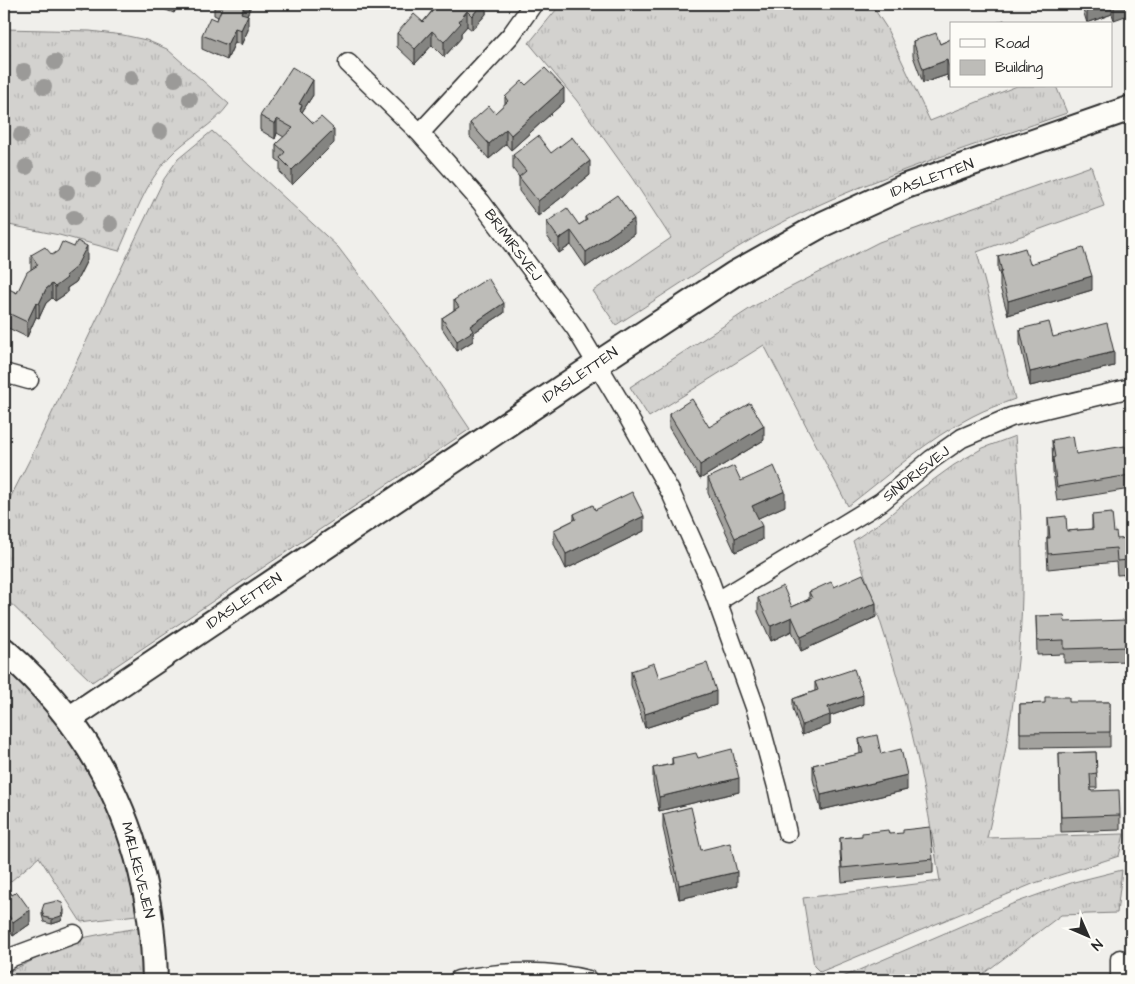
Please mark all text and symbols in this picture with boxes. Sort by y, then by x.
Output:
legend [950,22,1112,88]
text: Road [995,33,1030,54]
text: Building [995,57,1043,79]
street label: IDASLETTEN [887,153,977,203]
street label: BRIMIRSVEJ [479,205,547,285]
street label: IDASLETTEN [538,342,622,408]
street label: SINDRISVEJ [878,441,954,507]
street label: IDASLETTEN [202,568,286,634]
street label: MÆLKEVEJEN [116,820,160,920]
north arrow [1062,912,1112,962]
text: N [1086,934,1107,955]

